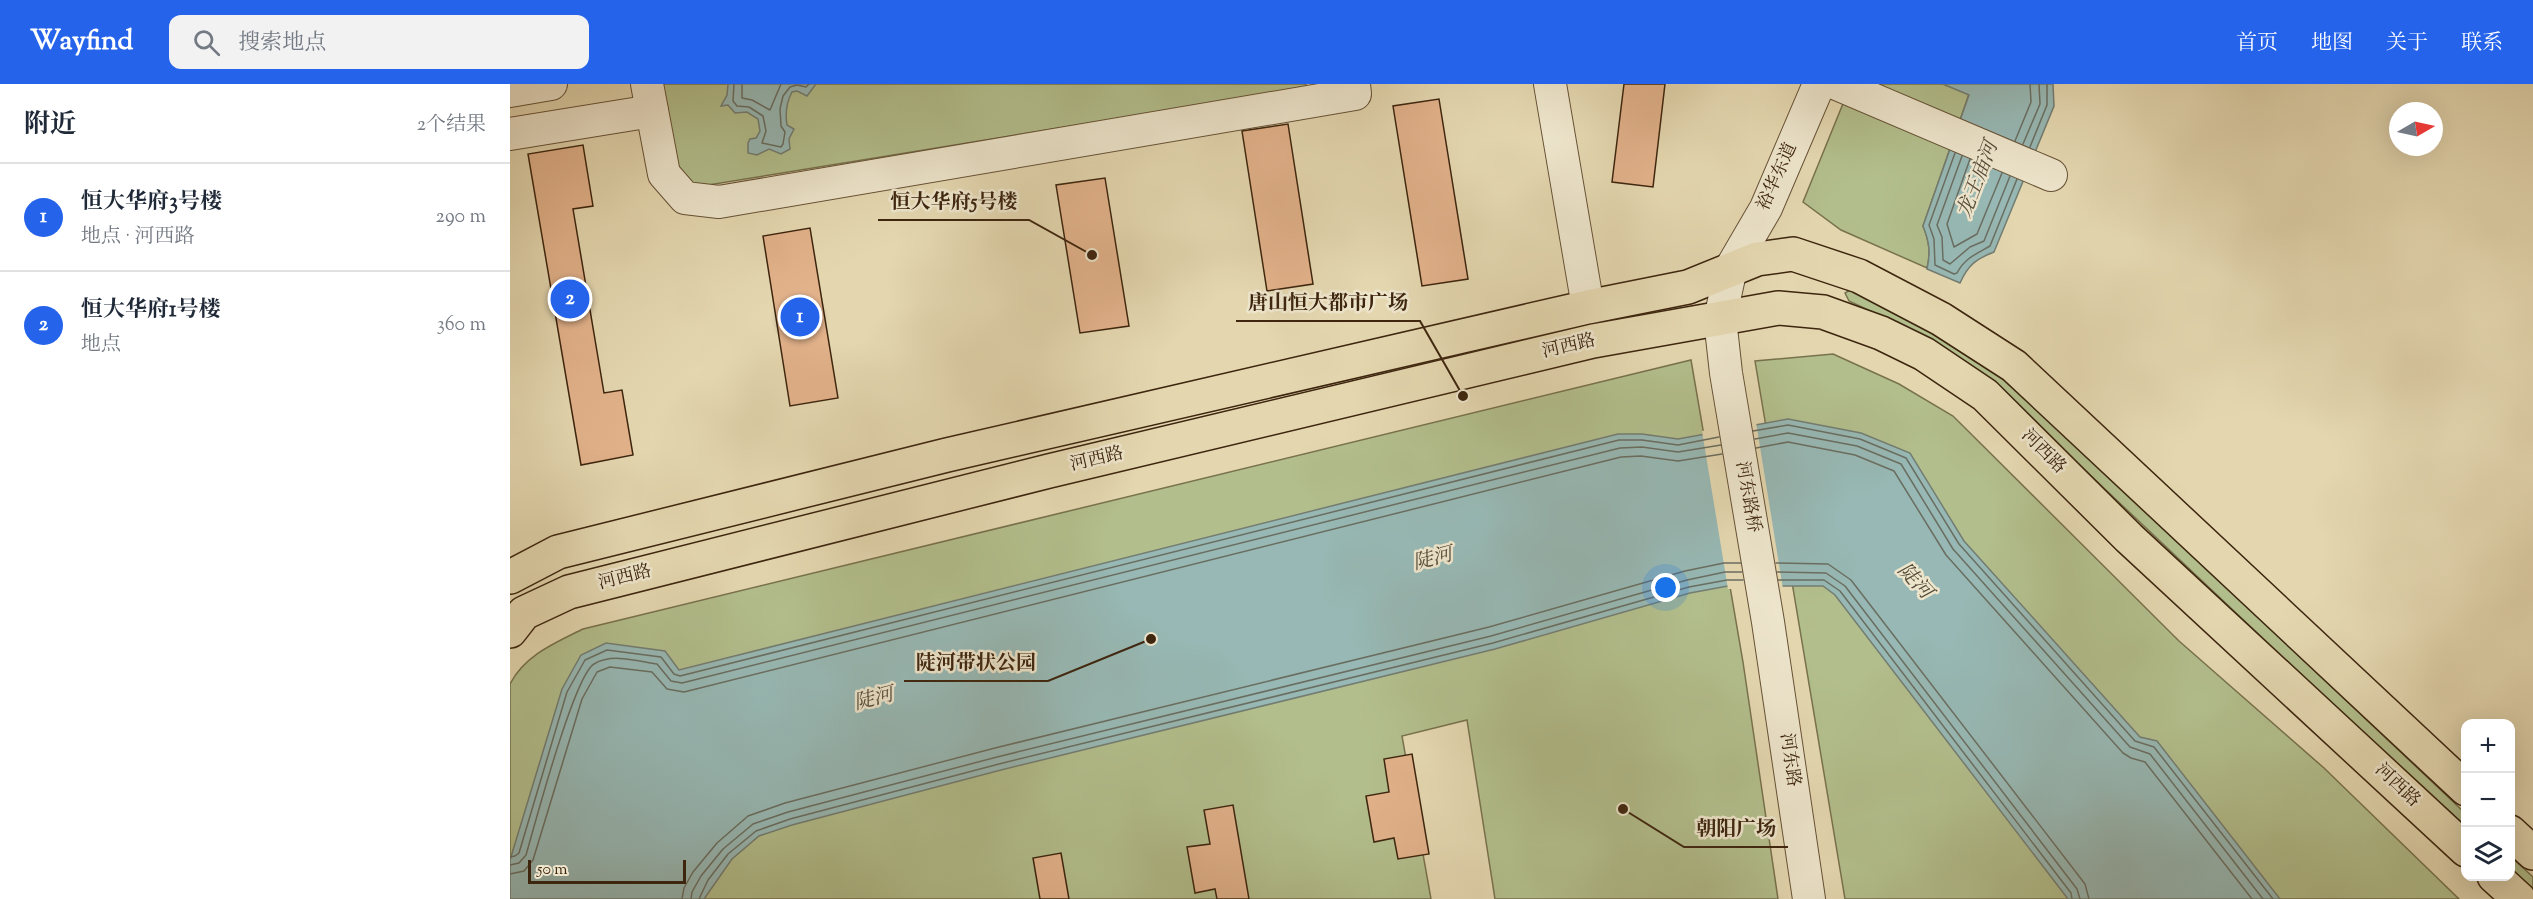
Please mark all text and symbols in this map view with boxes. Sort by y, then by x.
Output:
search box [169,15,589,69]
text: Wayfind [30,22,133,62]
icon: search [190,26,223,59]
text: 搜索地点 [238,28,326,60]
text: 首页 [2236,29,2278,59]
text: 地图 [2311,29,2353,59]
text: 关于 [2386,29,2428,59]
text: 联系 [2461,29,2503,59]
north arrow [2389,102,2443,156]
text: 附近 [24,107,76,144]
text: 2个结果 [417,111,486,140]
water label: 龙王庙河 [1951,135,2008,223]
street label: 裕华东道 [1751,139,1805,215]
callout: 恒大华府5号楼 [878,182,1029,220]
text: 恒大华府3号楼 [81,187,222,219]
text: 恒大华府5号楼 [891,189,1017,218]
text: 1 [40,203,47,232]
text: 290 m [436,203,486,232]
text: 地点 · 河西路 [81,223,195,252]
pin: 2 [550,276,590,322]
callout: 唐山恒大都市广场 [1236,283,1420,321]
text: 唐山恒大都市广场 [1248,290,1408,319]
pin: 1 [780,294,820,340]
text: 恒大华府1号楼 [81,295,220,327]
text: 2 [39,311,48,340]
text: 360 m [437,311,486,340]
street label: 河西路 [1540,328,1598,366]
text: 地点 [81,331,121,360]
street label: 河西路 [2015,424,2071,480]
street label: 河西路 [1068,441,1126,479]
street label: 河东路桥 [1728,459,1766,535]
water label: 陡河 [1410,540,1459,579]
water label: 陡河 [1890,557,1940,609]
street label: 河西路 [596,559,654,597]
your location [1651,573,1680,602]
callout: 陡河带状公园 [904,643,1048,681]
text: 陡河带状公园 [916,650,1036,679]
water label: 陡河 [851,680,900,719]
map controls [2461,719,2515,881]
button: + [2461,719,2515,773]
street label: 河东路 [1772,731,1806,789]
street label: 河西路 [2368,758,2426,814]
button: − [2461,773,2515,827]
callout: 朝阳广场 [1684,809,1788,847]
text: 朝阳广场 [1696,816,1776,845]
button: layers [2461,827,2515,881]
scale bar [528,857,686,884]
text: 50 m [537,859,568,882]

